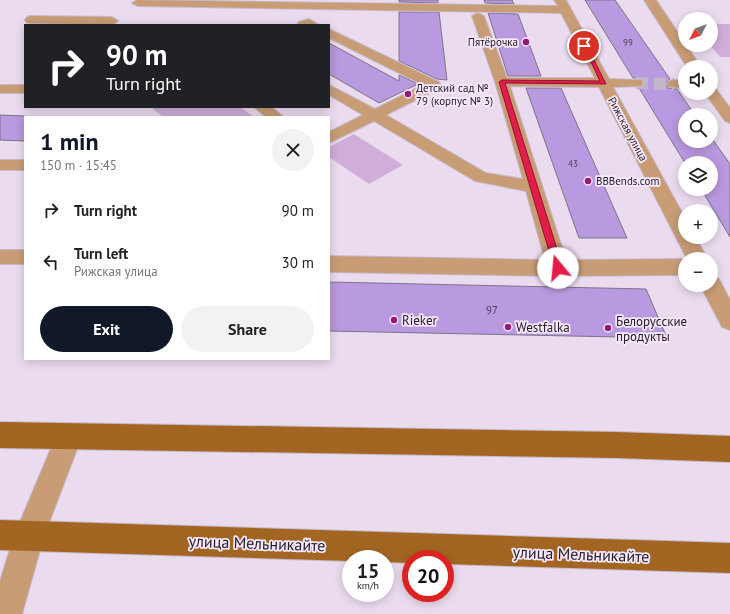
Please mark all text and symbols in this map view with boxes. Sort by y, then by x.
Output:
north arrow [678,12,718,52]
map controls [678,12,718,292]
pin [567,29,601,63]
place label: Пятёрочка [468,35,518,49]
icon: arrive [573,35,595,57]
text: 90 m [106,36,167,73]
marker: Пятёрочка [521,37,531,47]
house number: 99 [623,37,633,48]
icon: right [40,40,92,92]
button: sound [678,60,718,100]
text: Turn right [106,72,181,95]
place label: Детский сад № 79 (корпус № 3) [416,81,493,108]
marker: Детский сад № 79 (корпус № 3) [403,89,413,99]
street label: Рижская улица [605,94,651,164]
button: search [678,108,718,148]
text: 1 min [40,126,99,157]
button: close [272,129,314,171]
button: layers [678,156,718,196]
text: 150 m · 15:45 [40,157,117,174]
house number: 43 [568,158,578,169]
place label: BBBends.com [596,174,659,188]
marker: BBBends.com [583,176,593,186]
icon: right [40,199,62,221]
text: Turn right [74,201,137,220]
text: 90 m [281,201,314,220]
button: + [678,204,718,244]
text: Turn left [74,244,128,263]
position arrow [537,247,579,289]
icon: left [40,251,62,273]
button: − [678,252,718,292]
text: 30 m [281,253,314,272]
text: Рижская улица [74,263,158,280]
house number: 97 [486,303,498,317]
button: Exit [40,306,173,352]
button: Share [181,306,314,352]
place label: Rieker [402,312,437,329]
place label: Белорусские продукты [616,313,687,345]
marker: Rieker [389,315,399,325]
place label: Westfalka [516,319,570,336]
marker: Westfalka [503,322,513,332]
marker: Белорусские продукты [603,323,613,333]
street label: улица Мельникайте [188,531,326,555]
street label: улица Мельникайте [512,542,650,566]
speed limit sign: 20 [402,550,454,602]
text: 15 [357,558,379,584]
text: km/h [357,579,379,592]

